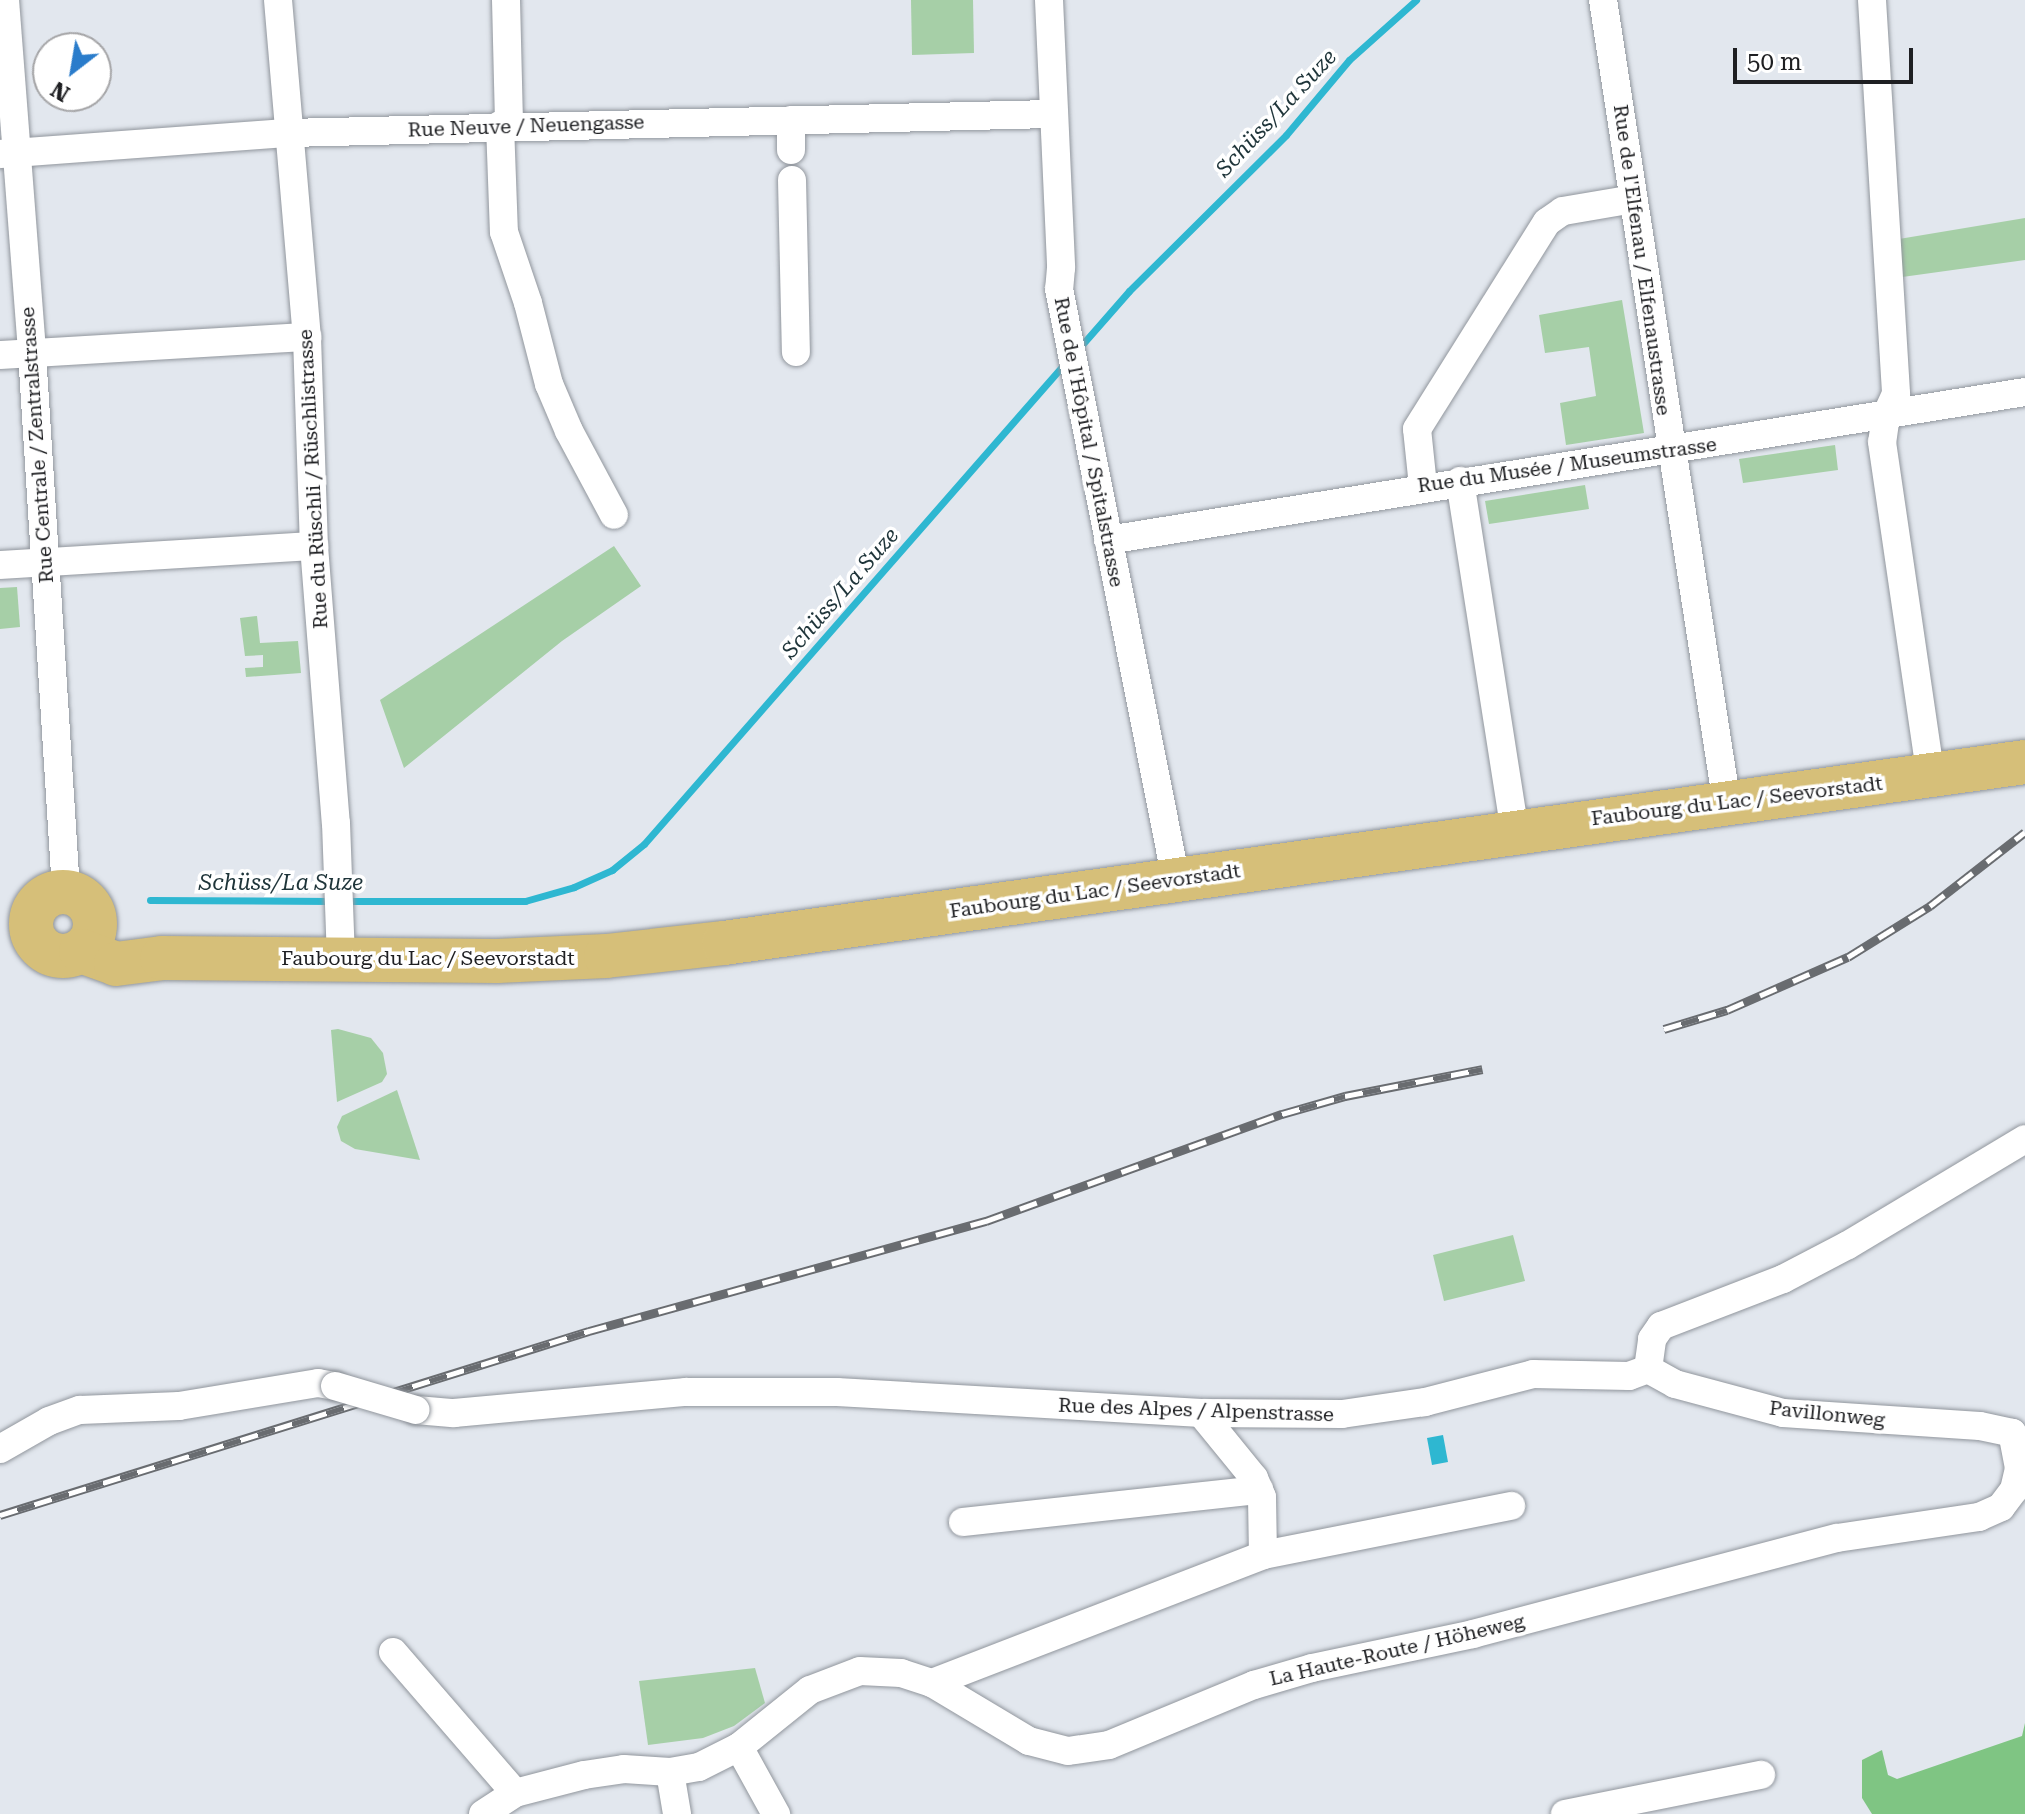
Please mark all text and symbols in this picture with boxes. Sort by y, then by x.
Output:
north arrow [32,32,112,112]
scale bar [1737,32,1917,82]
water label: Schüss/La Suze [1210,44,1342,182]
text: 50 m [1747,48,1802,76]
text: N [47,76,74,106]
street label: Rue de l'Elfenau / Elfenaustrasse [1608,103,1676,417]
street label: Rue Neuve / Neuengasse [407,110,645,142]
street label: Rue de l'Hôpital / Spitalstrasse [1049,295,1129,589]
street label: Rue Centrale / Zentralstrasse [15,306,59,584]
street label: Rue du Rüschli / Rüschlistrasse [293,329,333,629]
street label: Rue du Musée / Museumstrasse [1416,432,1718,498]
water label: Schüss/La Suze [776,522,904,664]
street label: Faubourg du Lac / Seevorstadt [1590,771,1884,831]
street label: Faubourg du Lac / Seevorstadt [948,859,1242,923]
water label: Schüss/La Suze [199,870,363,896]
street label: Faubourg du Lac / Seevorstadt [281,946,575,970]
street label: Rue des Alpes / Alpenstrasse [1058,1393,1334,1427]
street label: Pavillonweg [1768,1396,1886,1432]
street label: La Haute-Route / Höheweg [1267,1609,1527,1691]

